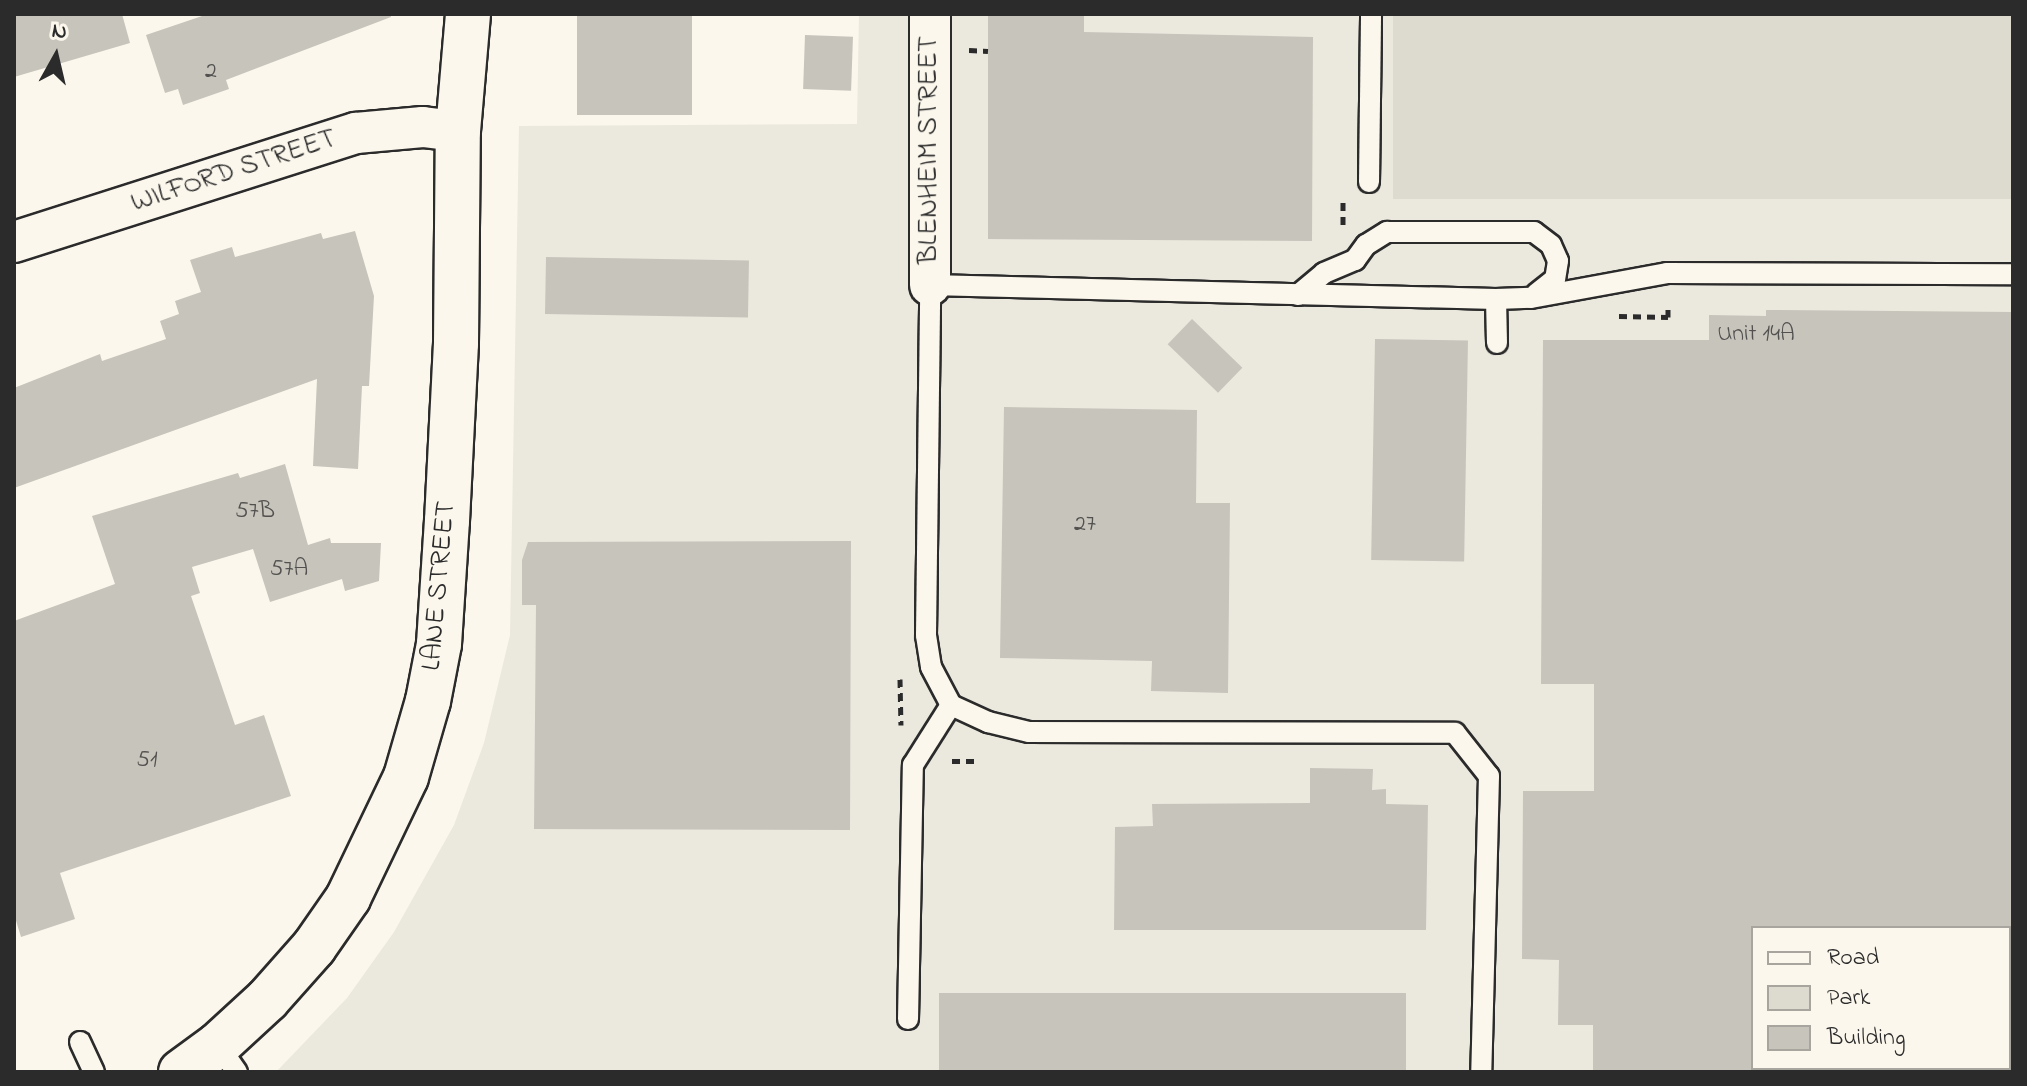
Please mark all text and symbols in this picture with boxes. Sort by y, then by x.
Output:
text: N [50,15,69,49]
north arrow [16,16,96,96]
street label: BLENHEIM STREET [913,36,947,264]
house number: 2 [205,58,217,86]
street label: WILFORD STREET [127,123,341,221]
house number: Unit 14A [1717,321,1795,349]
house number: 57B [235,498,275,526]
street label: LANE STREET [416,500,464,672]
house number: 27 [1074,511,1096,539]
house number: 57A [270,556,308,584]
house number: 51 [136,747,158,775]
legend [1751,926,2011,1070]
text: Road [1827,941,1879,976]
text: Park [1827,981,1870,1016]
text: Building [1827,1021,1906,1056]

